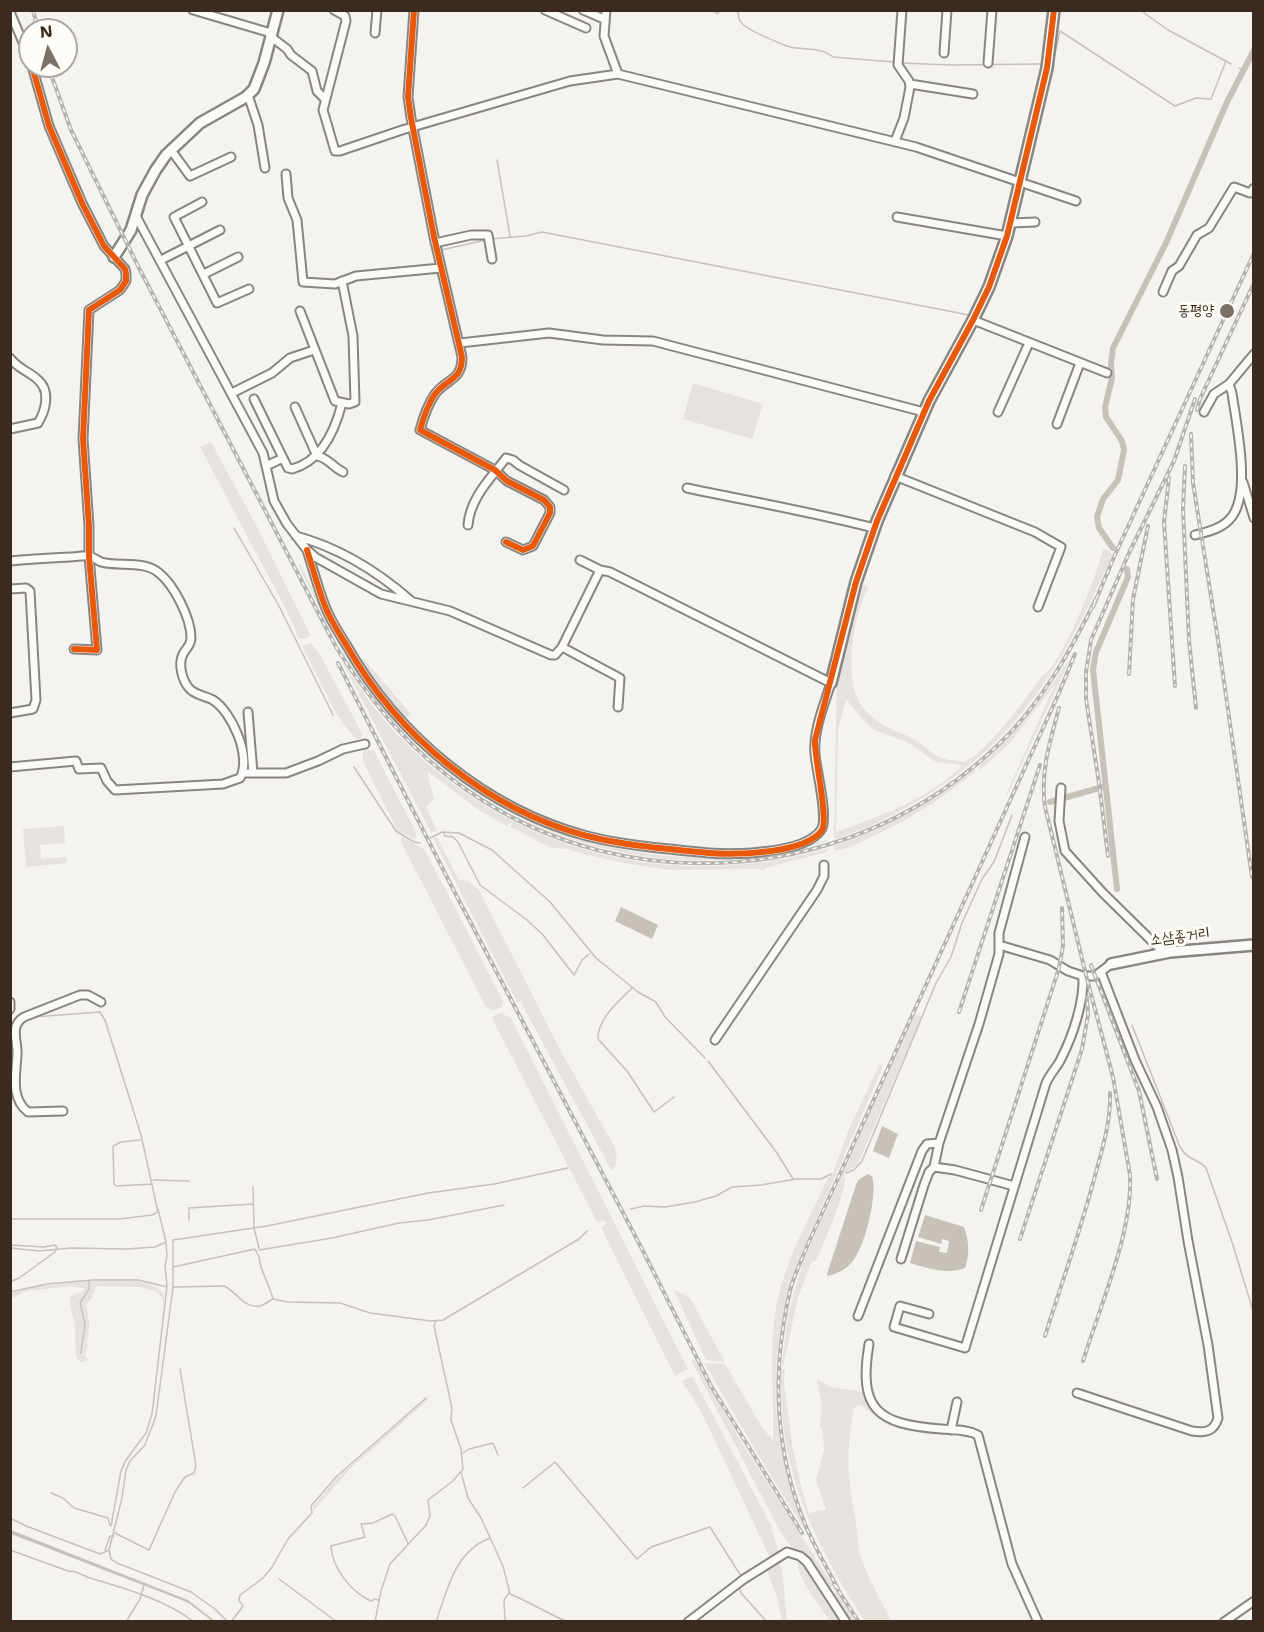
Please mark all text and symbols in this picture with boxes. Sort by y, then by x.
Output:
north arrow [18,18,78,78]
text: N [39,20,54,43]
place label: 동평양 [1178,302,1214,320]
marker: 동평양 [1218,302,1236,320]
street label: 소삼종거리 [1149,924,1211,950]

